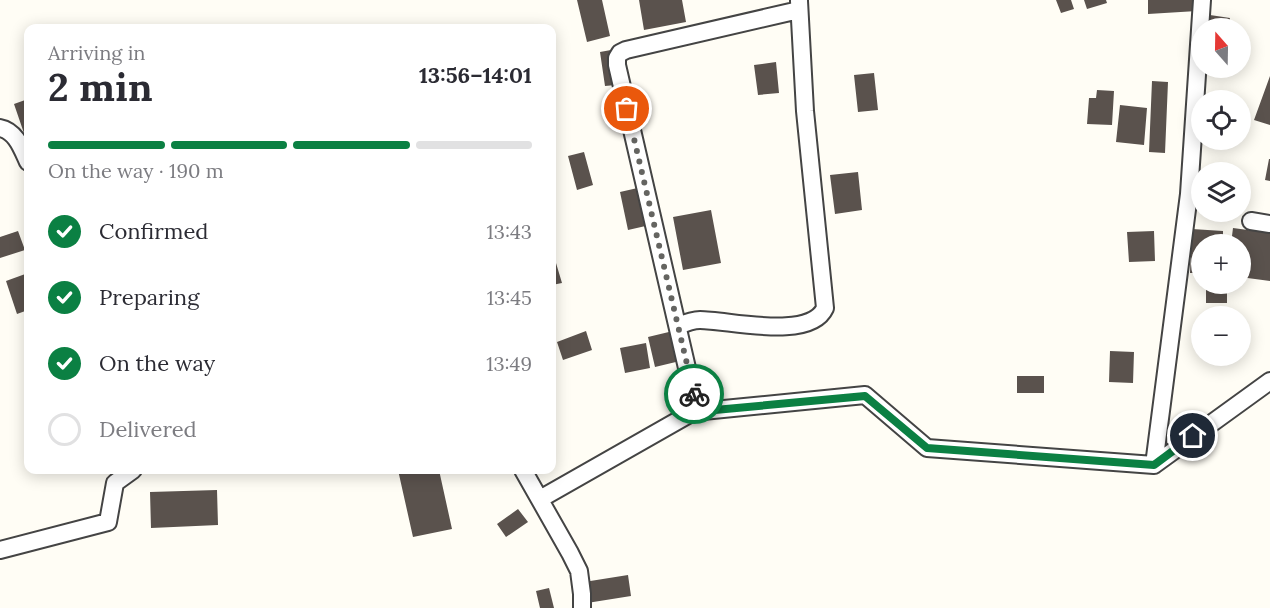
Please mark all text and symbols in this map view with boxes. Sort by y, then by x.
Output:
north arrow [1191,18,1251,78]
map controls [1191,18,1251,366]
text: Arriving in [48,40,145,65]
text: 13:56–14:01 [419,61,532,89]
text: 2 min [48,62,153,112]
pin [601,83,652,134]
button: locate [1191,90,1251,150]
icon: bag [610,92,643,125]
text: On the way · 190 m [48,158,224,183]
button: layers [1191,162,1251,222]
icon: check [48,215,81,248]
text: Confirmed [99,217,208,245]
text: 13:43 [487,219,532,244]
button: + [1191,234,1251,294]
icon: check [48,281,81,314]
text: Preparing [99,283,199,311]
text: 13:45 [487,285,532,310]
button: − [1191,306,1251,366]
icon: check [48,347,81,380]
text: On the way [99,349,215,377]
text: 13:49 [486,351,532,376]
courier [664,364,724,424]
icon: bike [678,378,711,411]
pin [1167,410,1218,461]
text: Delivered [99,415,197,443]
icon: home [1176,419,1209,452]

